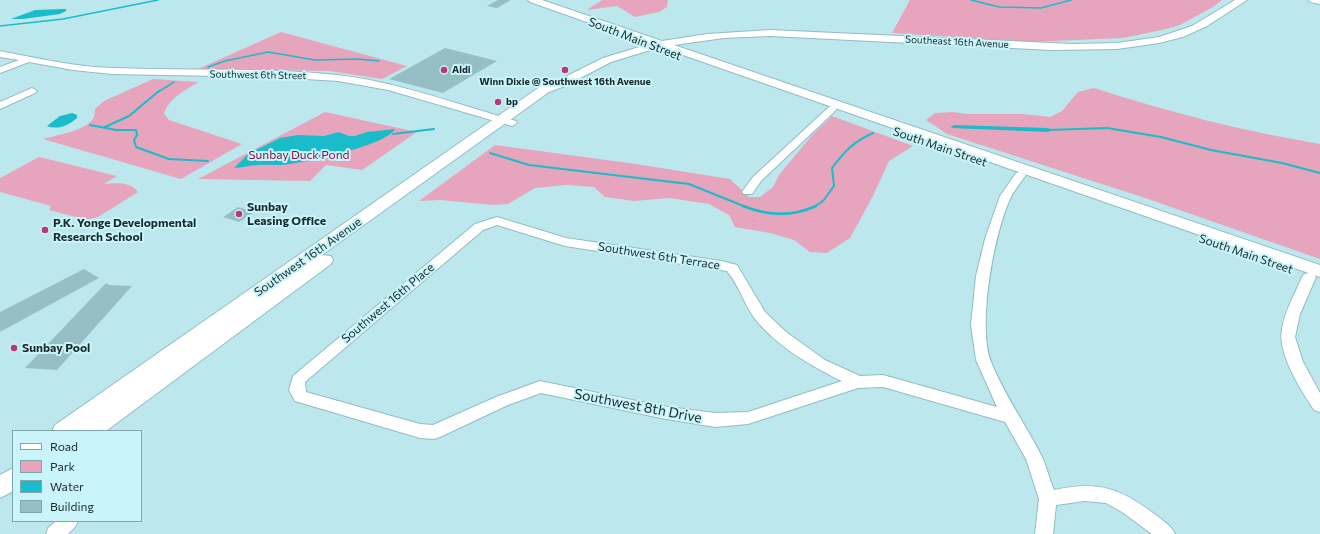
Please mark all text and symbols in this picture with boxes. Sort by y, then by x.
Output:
street label: South Main Street [586,15,684,63]
street label: Southeast 16th Avenue [905,33,1009,51]
place label: Aldi [452,64,471,76]
marker: Aldi [439,65,449,75]
marker: Winn Dixie @ Southwest 16th Avenue [560,65,570,75]
street label: Southwest 6th Street [209,68,307,82]
place label: Winn Dixie @ Southwest 16th Avenue [479,76,651,88]
place label: bp [506,96,518,108]
marker: bp [493,97,503,107]
street label: South Main Street [891,124,989,170]
park label: Sunbay Duck Pond [249,148,349,162]
place label: Sunbay Leasing Office [247,200,326,228]
marker: Sunbay Leasing Office [234,209,244,219]
street label: Southwest 16th Avenue [252,215,364,299]
place label: P.K. Yonge Developmental Research School [53,216,196,244]
marker: P.K. Yonge Developmental Research School [40,225,50,235]
street label: South Main Street [1197,231,1295,277]
street label: Southwest 6th Terrace [597,239,721,273]
street label: Southwest 16th Place [339,260,437,346]
place label: Sunbay Pool [22,341,90,355]
marker: Sunbay Pool [9,343,19,353]
street label: Southwest 8th Drive [573,385,703,427]
legend [12,430,142,522]
text: Road [50,439,78,453]
text: Park [50,459,75,473]
text: Water [50,479,84,493]
text: Building [50,499,94,513]

